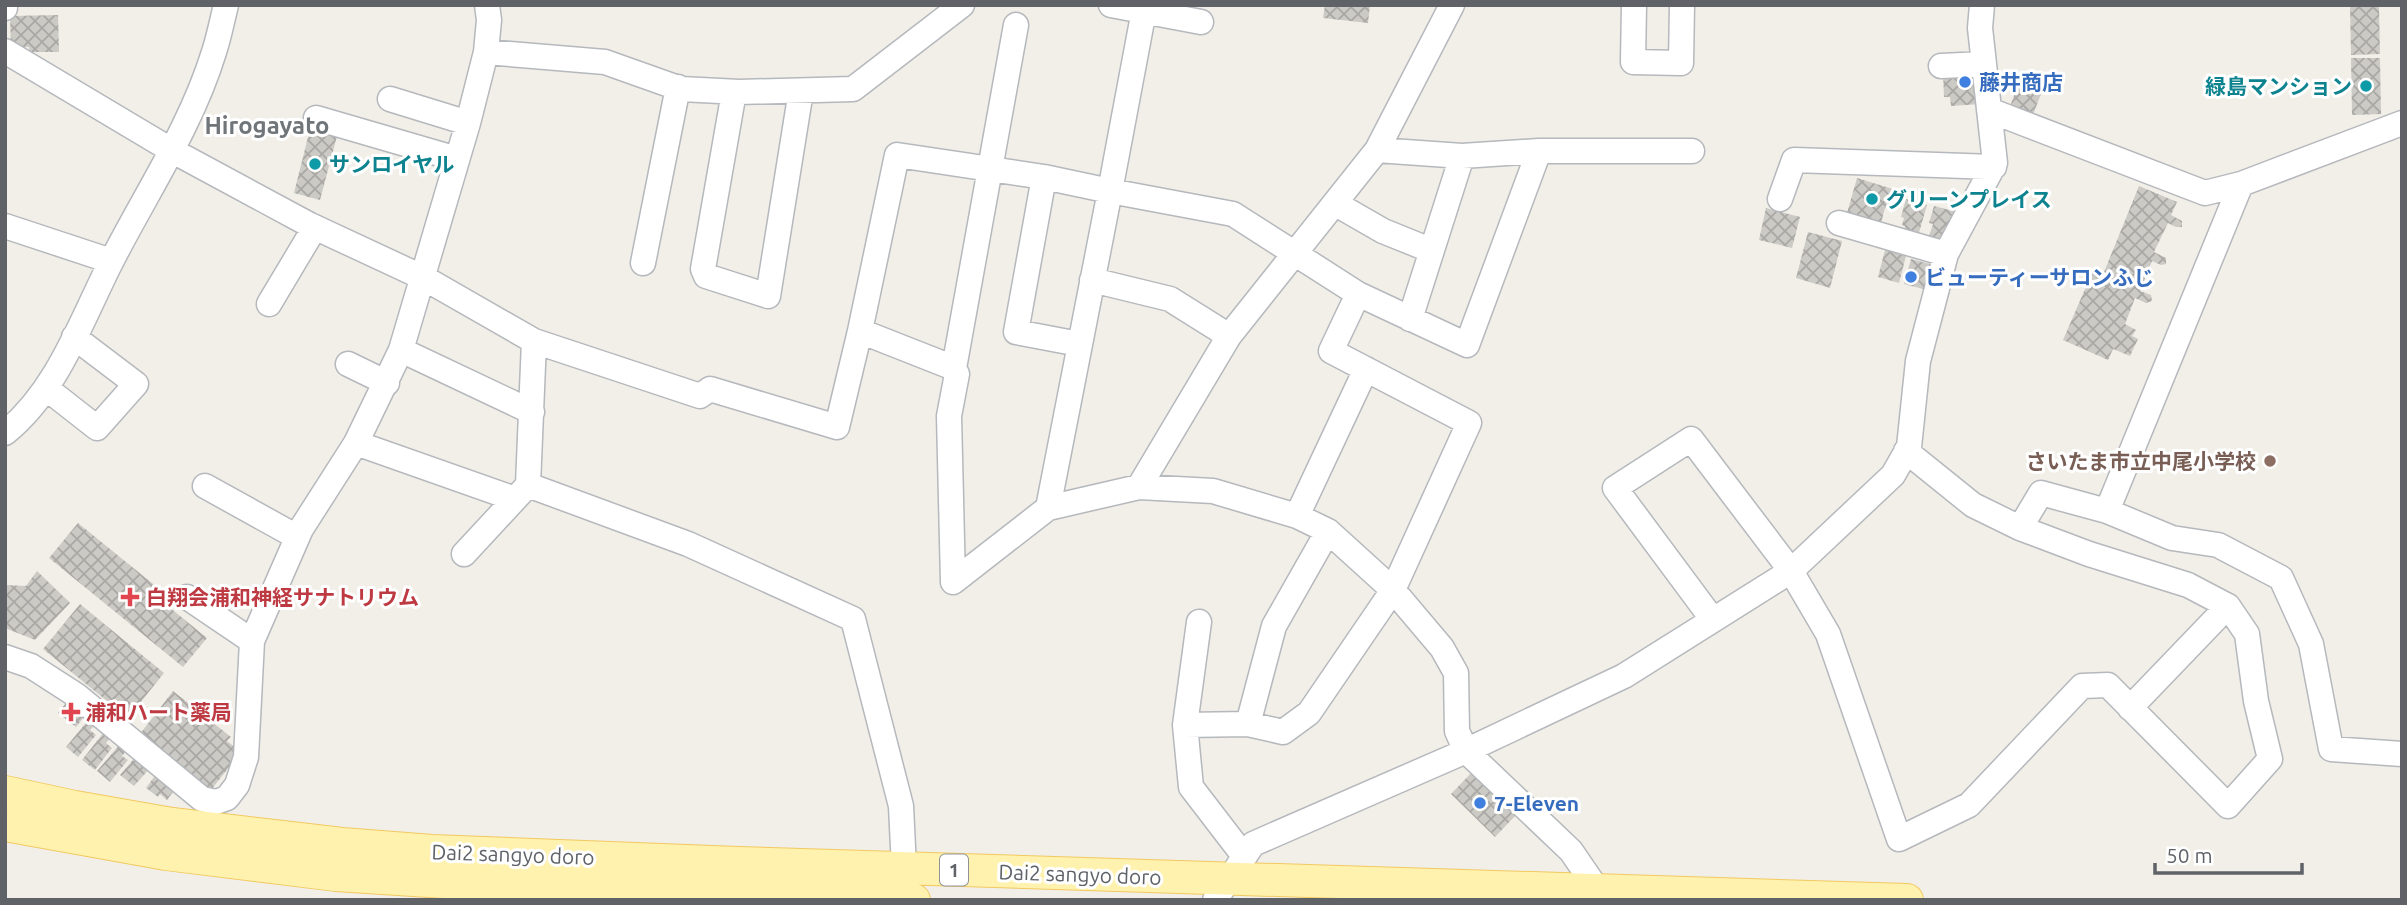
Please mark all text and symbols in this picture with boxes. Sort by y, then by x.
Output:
place label: 藤井商店 [1979,70,2063,94]
marker: 藤井商店 [1957,74,1973,90]
place label: 緑島マンション [2205,74,2352,98]
marker: 緑島マンション [2358,78,2374,94]
district label: Hirogayato [204,112,330,139]
place label: サンロイヤル [329,152,454,176]
marker: サンロイヤル [307,156,323,172]
place label: グリーンプレイス [1886,187,2052,211]
marker: グリーンプレイス [1864,191,1880,207]
place label: ビューティーサロンふじ [1925,265,2154,289]
marker: ビューティーサロンふじ [1903,269,1919,285]
place label: さいたま市立中尾小学校 [2026,449,2256,473]
marker: さいたま市立中尾小学校 [2262,453,2278,469]
place label: 白翔会浦和神経サナトリウム [146,585,419,609]
marker: 白翔会浦和神経サナトリウム [120,587,140,607]
place label: 浦和ハート薬局 [85,700,232,724]
marker: 浦和ハート薬局 [63,704,79,720]
place label: 7-Eleven [1494,791,1579,815]
marker: 7-Eleven [1472,795,1488,811]
scale bar [2155,832,2302,876]
street label: Dai2 sangyo doro [431,839,595,869]
text: 50 m [2166,843,2213,867]
road number: 1 [940,855,968,886]
street label: Dai2 sangyo doro [998,859,1162,889]

